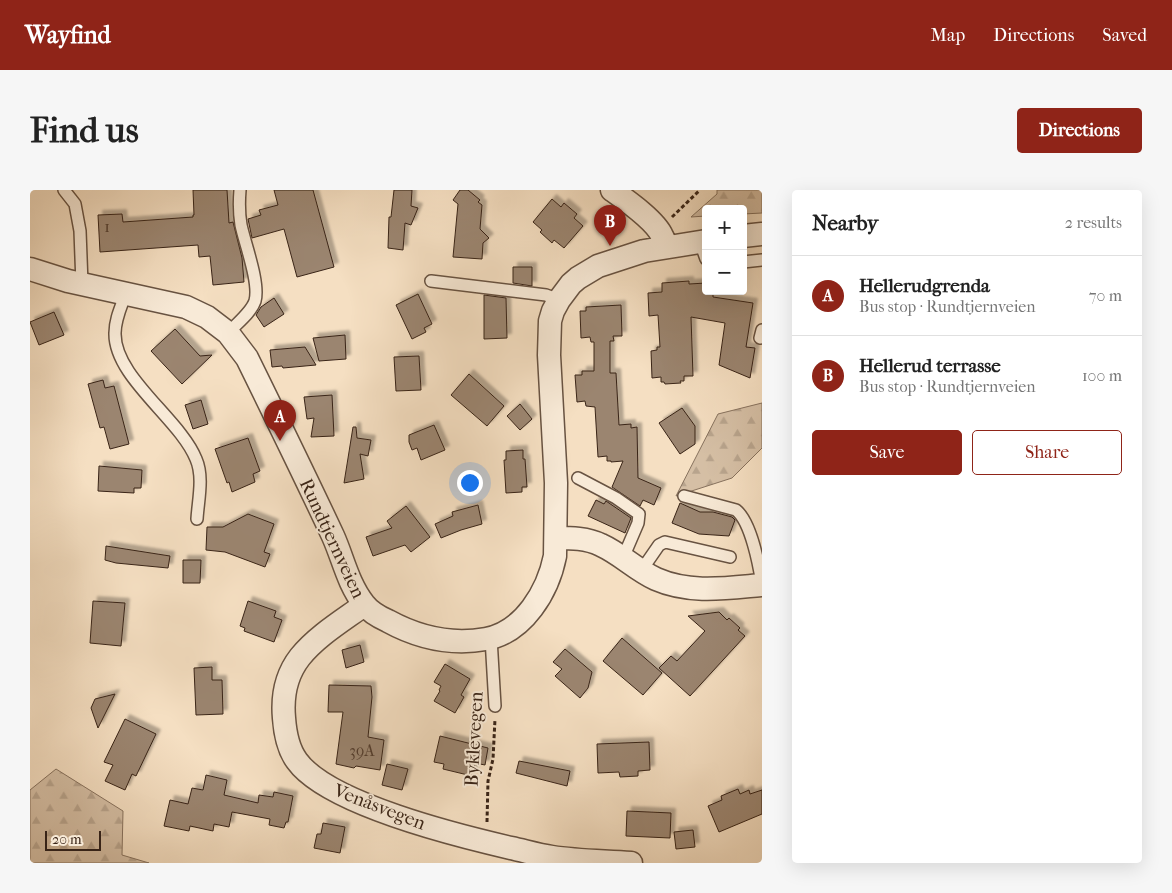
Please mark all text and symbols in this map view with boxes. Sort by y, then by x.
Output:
text: Wayfind [25,21,111,49]
text: Map [931,25,965,46]
text: Directions [993,25,1074,46]
text: Saved [1102,25,1147,46]
button: Directions [1017,108,1142,153]
text: Find us [30,110,139,151]
pin: B [594,205,626,246]
map controls [702,205,747,295]
button: + [702,205,747,250]
text: Nearby [812,211,878,235]
text: 2 results [1065,213,1122,232]
house number: 1 [104,217,110,236]
button: − [702,250,747,295]
text: Hellerudgrenda [859,275,990,297]
text: A [823,286,833,305]
text: 70 m [1089,286,1122,305]
text: Bus stop · Rundtjernveien [859,297,1036,316]
text: Hellerud terrasse [859,355,1001,377]
text: B [823,366,833,385]
text: 100 m [1082,366,1122,385]
text: Bus stop · Rundtjernveien [859,377,1036,396]
pin: A [264,400,296,441]
button: Save [812,430,962,475]
button: Share [972,430,1122,475]
your location [457,470,483,496]
street label: Rundtjernveien [295,475,369,602]
street label: Byklevegen [461,691,487,787]
house number: 39A [349,741,375,760]
street label: Venåsvegen [330,779,429,835]
scale bar [45,828,101,851]
text: 20 m [52,831,82,848]

